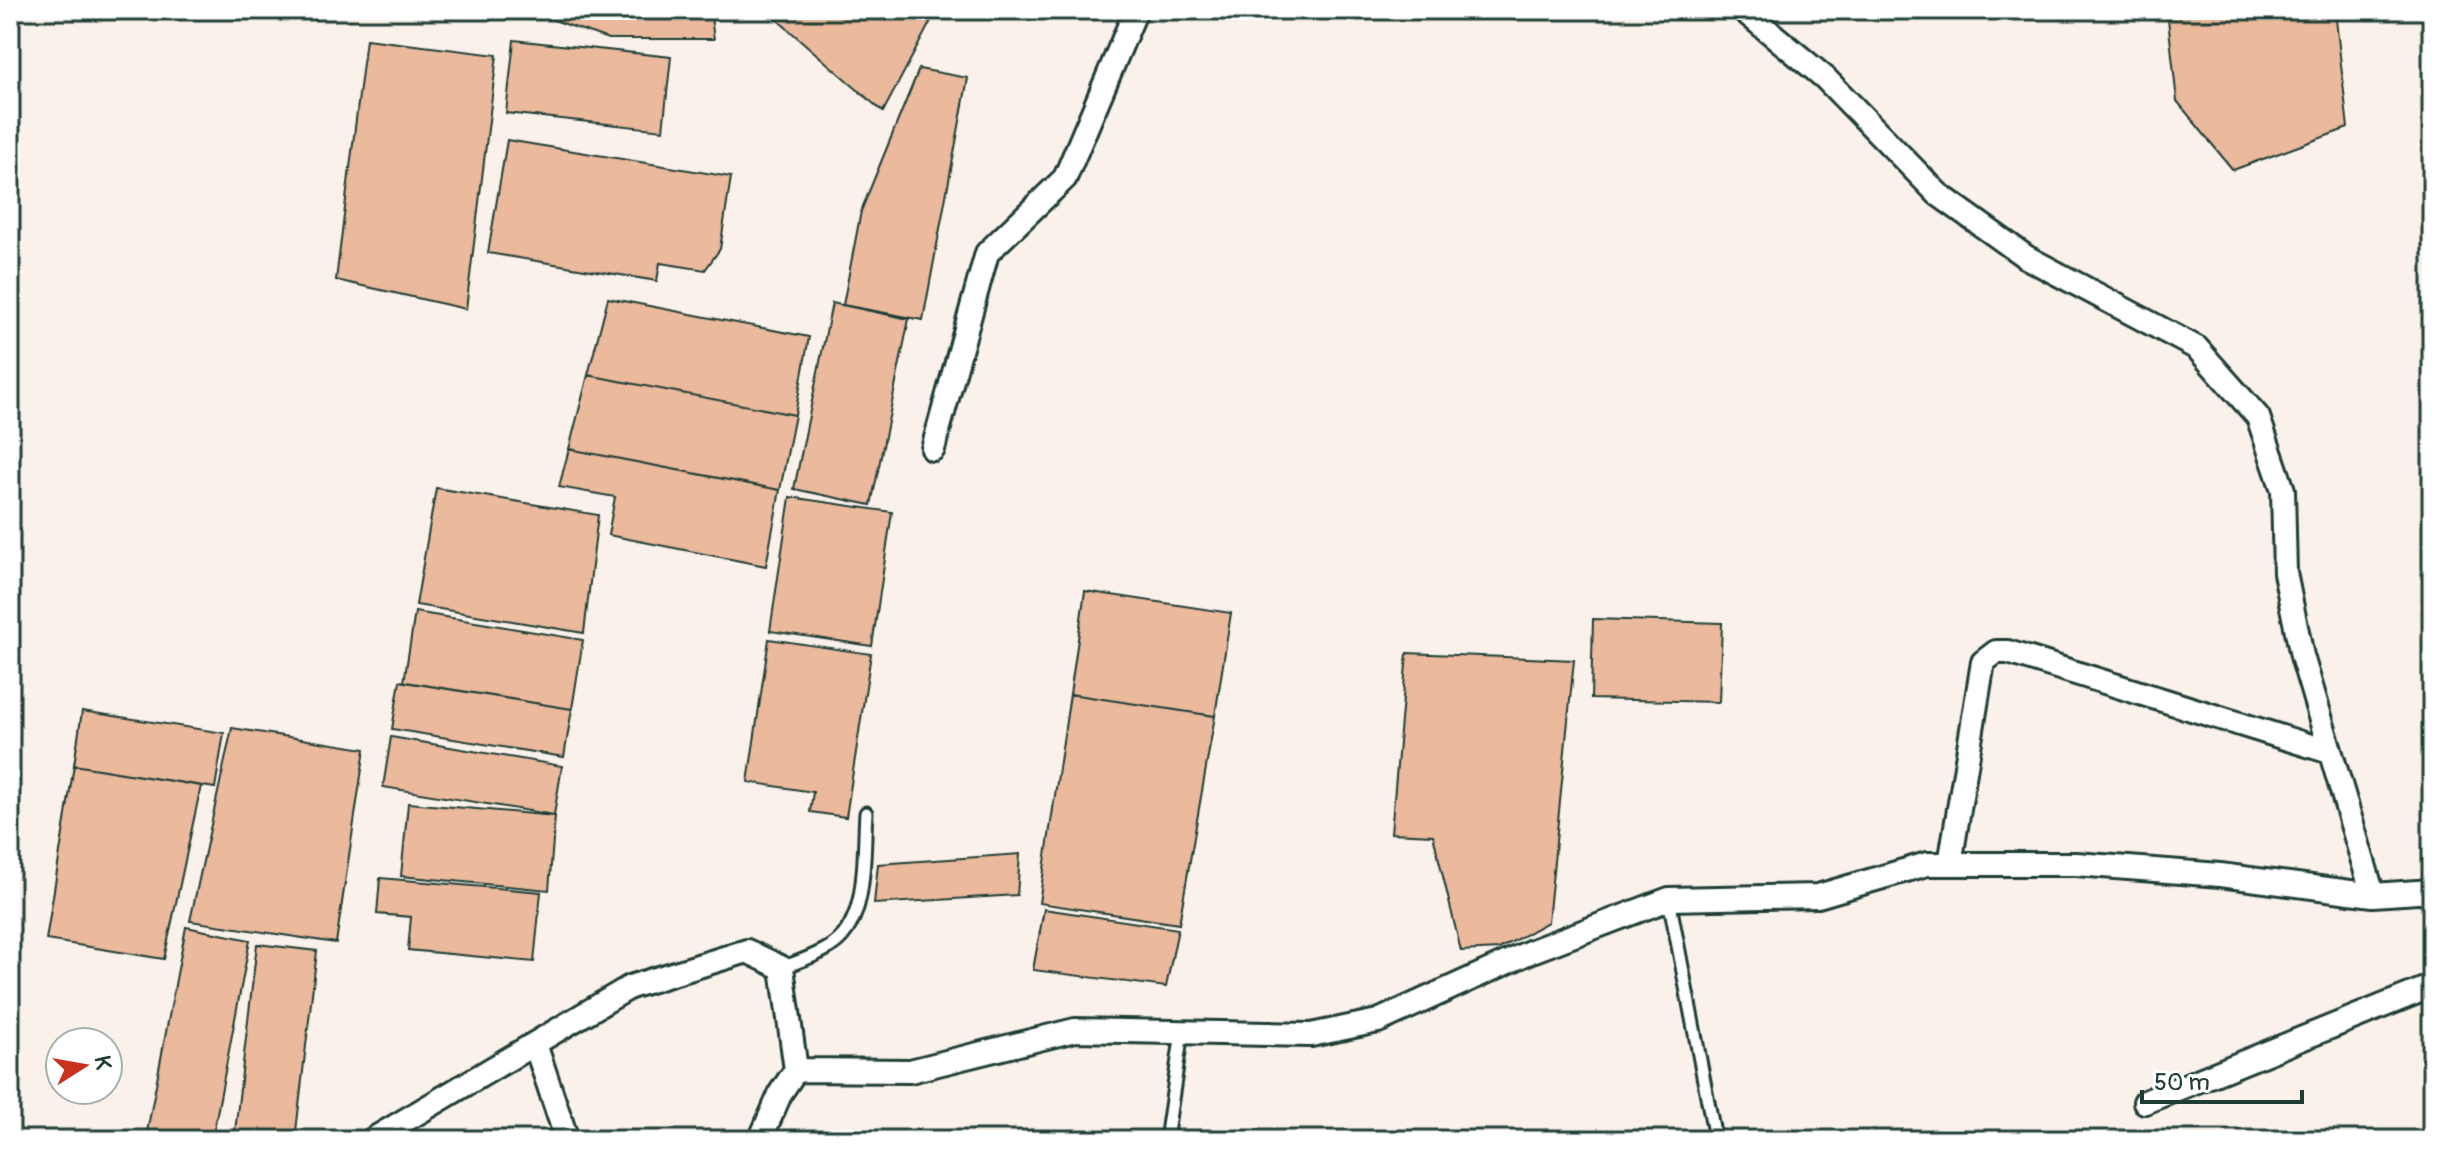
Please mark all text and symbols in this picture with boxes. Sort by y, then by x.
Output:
north arrow [44,1026,124,1106]
text: K [88,1053,118,1072]
scale bar [2142,1054,2302,1104]
text: 50 m [2154,1068,2210,1097]

